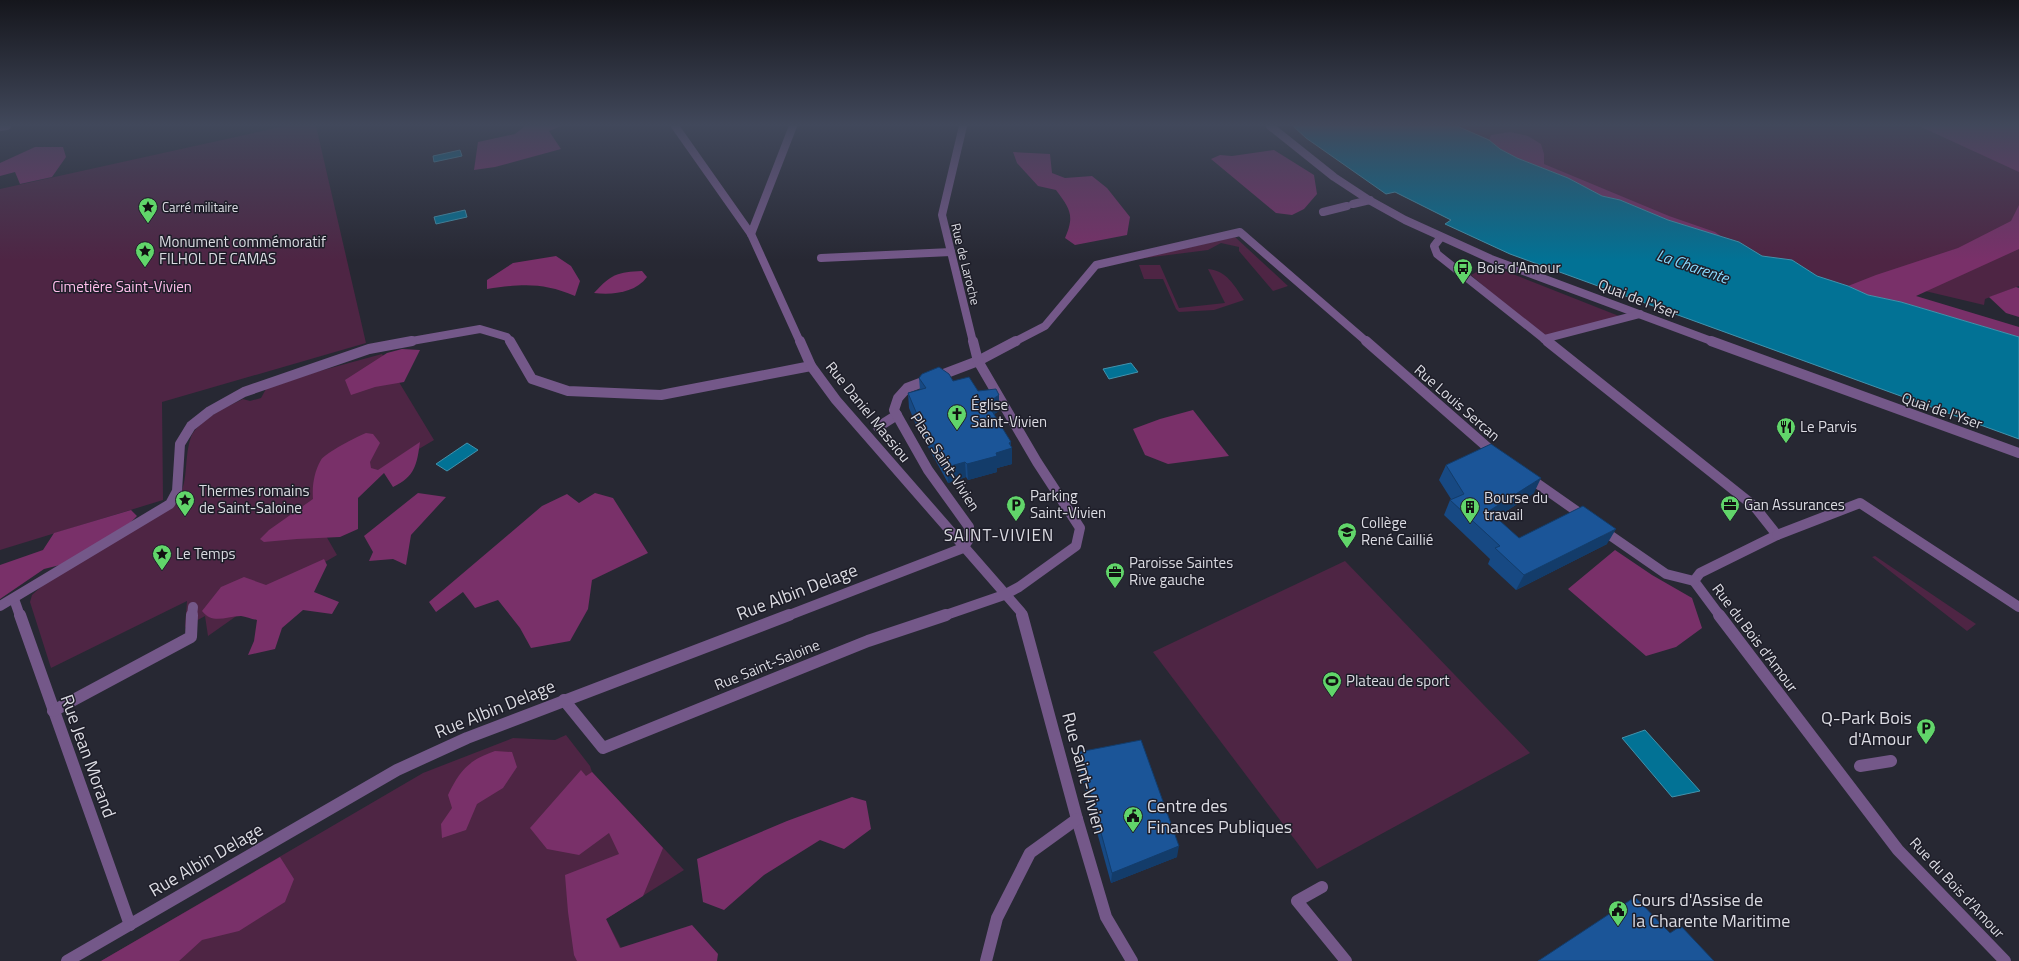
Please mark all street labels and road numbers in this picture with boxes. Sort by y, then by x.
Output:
street label: Rue de Laroche [946,221,986,307]
street label: Quai de l'Yser [1595,273,1682,324]
street label: Rue Daniel Massiou [820,356,916,467]
street label: Rue Louis Sercan [1409,359,1505,447]
street label: Quai de l'Yser [1899,386,1986,435]
street label: Place Saint-Vivien [905,408,986,516]
street label: Rue Albin Delage [732,556,861,627]
street label: Rue du Bois d'Amour [1707,578,1804,697]
street label: Rue Saint-Saloine [711,633,823,696]
street label: Rue Albin Delage [431,672,559,745]
street label: Rue Jean Morand [54,690,123,821]
street label: Rue Saint-Vivien [1055,709,1114,837]
street label: Rue Albin Delage [144,816,268,903]
street label: Rue du Bois d'Amour [1904,832,2010,943]

